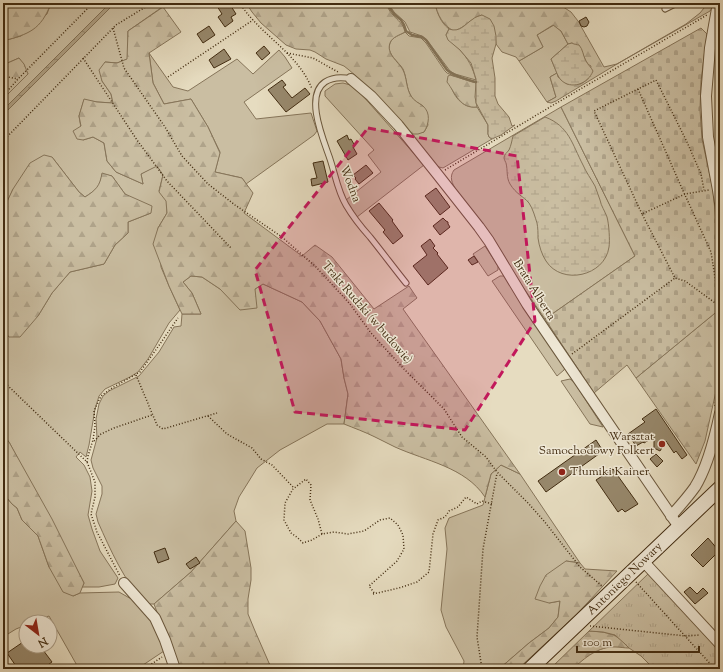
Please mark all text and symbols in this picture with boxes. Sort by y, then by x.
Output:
street label: Wodna [335,163,365,205]
street label: Brata Alberta [508,256,560,324]
street label: Trakt Rudzki (w budowie) [317,258,417,368]
place label: Warsztat Samochodowy Folkert [539,428,654,460]
marker: Warsztat Samochodowy Folkert [657,439,667,449]
place label: Tłumiki Kainer [570,463,650,481]
marker: Tłumiki Kainer [557,467,567,477]
street label: Antoniego Nowary [583,538,667,620]
north arrow [18,614,58,654]
scale bar [577,628,699,654]
text: N [35,632,51,651]
text: 100 m [583,634,612,652]

